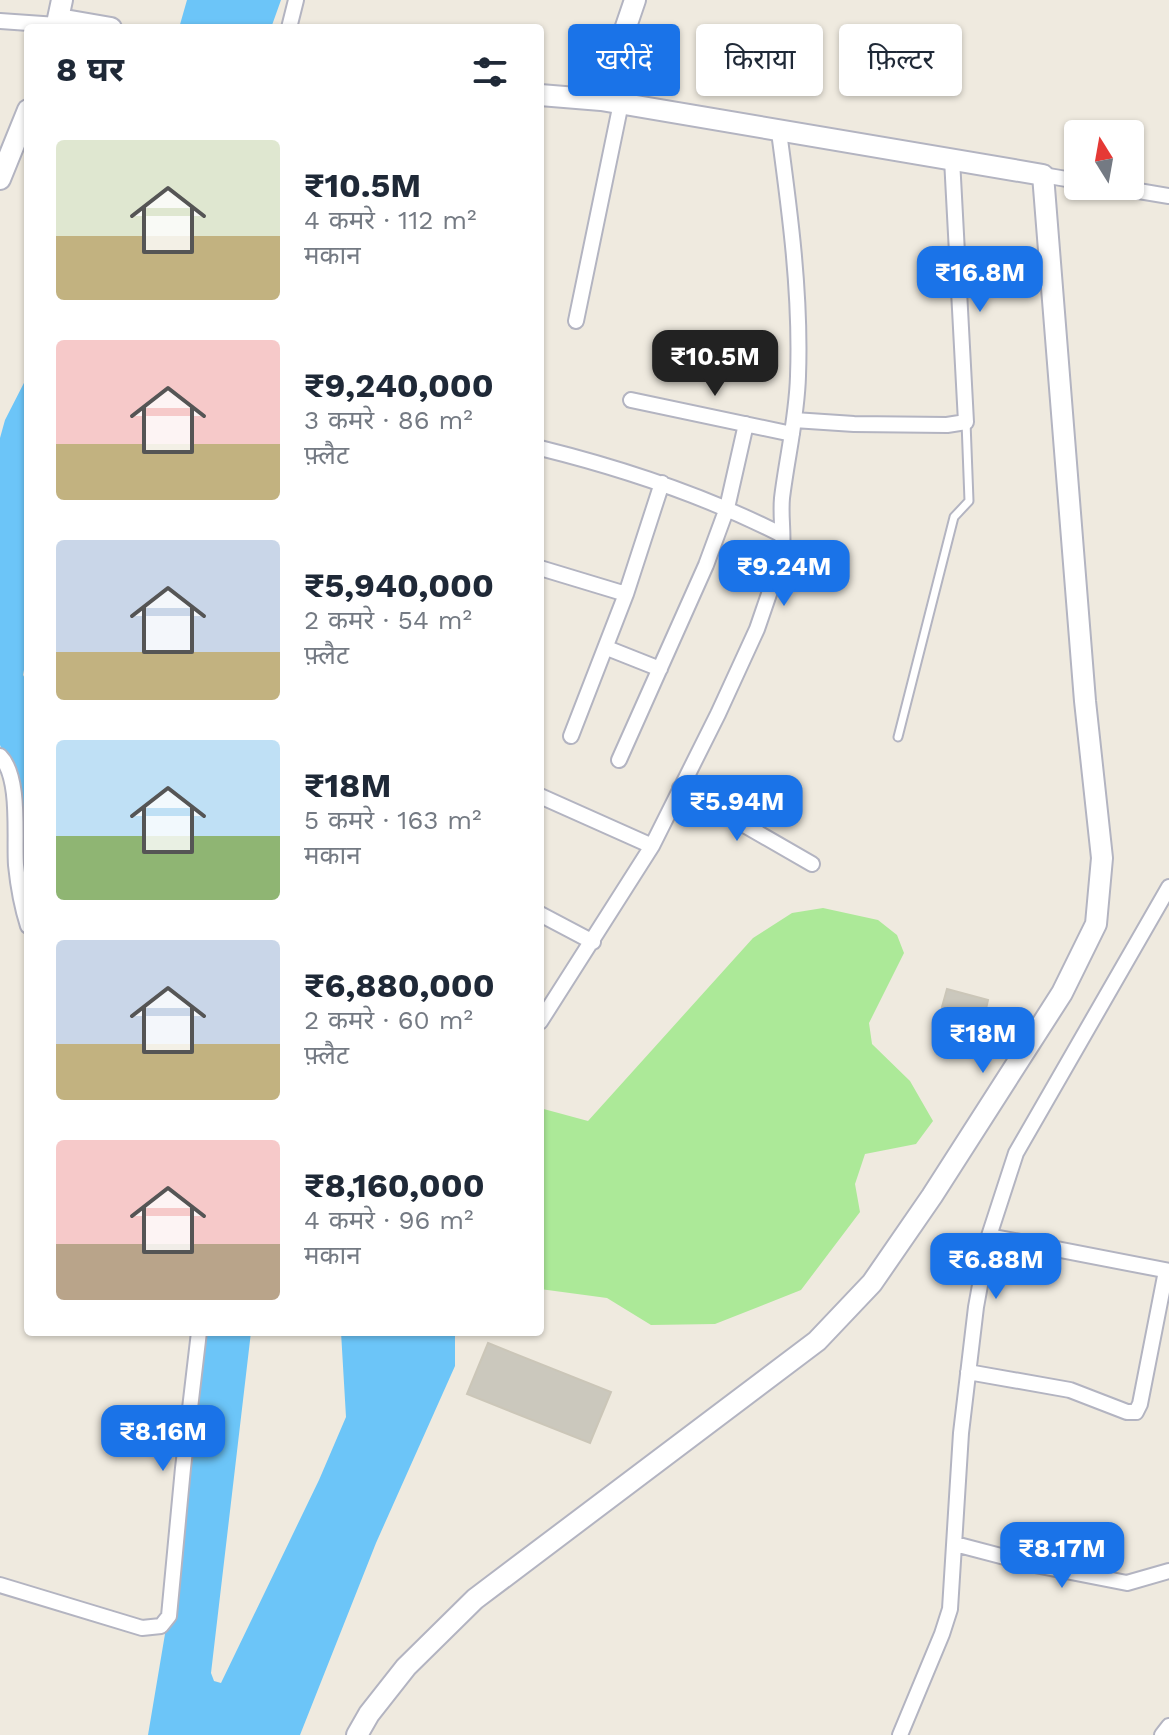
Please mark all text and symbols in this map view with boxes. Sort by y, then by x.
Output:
chip: खरीदें [568,24,680,96]
chip: किराया [696,24,823,96]
chip: फ़िल्टर [839,24,962,96]
text: 8 घर [56,49,124,89]
icon: filters [468,50,512,94]
north arrow [1064,120,1144,200]
map controls [1064,120,1144,200]
text: ₹10.5M [304,165,421,205]
icon: home [120,172,216,268]
text: 4 कमरे · 112 m² [304,205,477,235]
text: मकान [304,240,361,270]
pin: ₹16.8M [915,246,1045,314]
text: ₹16.8M [935,257,1025,287]
pin: ₹10.5M [650,330,780,398]
text: ₹10.5M [670,341,760,371]
text: ₹9,240,000 [304,365,494,405]
icon: home [120,372,216,468]
text: 3 कमरे · 86 m² [304,405,473,435]
text: फ़्लैट [304,440,349,470]
pin: ₹9.24M [719,540,849,608]
text: ₹9.24M [737,551,831,581]
text: ₹5,940,000 [304,565,494,605]
icon: home [120,572,216,668]
text: 2 कमरे · 54 m² [304,605,472,635]
text: फ़्लैट [304,640,349,670]
text: ₹18M [304,765,391,805]
icon: home [120,772,216,868]
pin: ₹5.94M [672,775,802,843]
text: ₹5.94M [690,786,784,816]
text: 5 कमरे · 163 m² [304,805,481,835]
text: मकान [304,840,361,870]
text: ₹6,880,000 [304,965,495,1005]
icon: home [120,972,216,1068]
text: 2 कमरे · 60 m² [304,1005,473,1035]
pin: ₹18M [936,1007,1030,1075]
text: ₹18M [950,1018,1016,1048]
text: फ़्लैट [304,1040,349,1070]
text: ₹8,160,000 [304,1165,485,1205]
icon: home [120,1172,216,1268]
text: 4 कमरे · 96 m² [304,1205,474,1235]
pin: ₹6.88M [931,1233,1061,1301]
text: मकान [304,1240,361,1270]
text: ₹6.88M [948,1244,1044,1274]
pin: ₹8.16M [98,1405,228,1473]
text: ₹8.16M [119,1416,207,1446]
pin: ₹8.17M [997,1522,1127,1590]
text: ₹8.17M [1018,1533,1106,1563]

